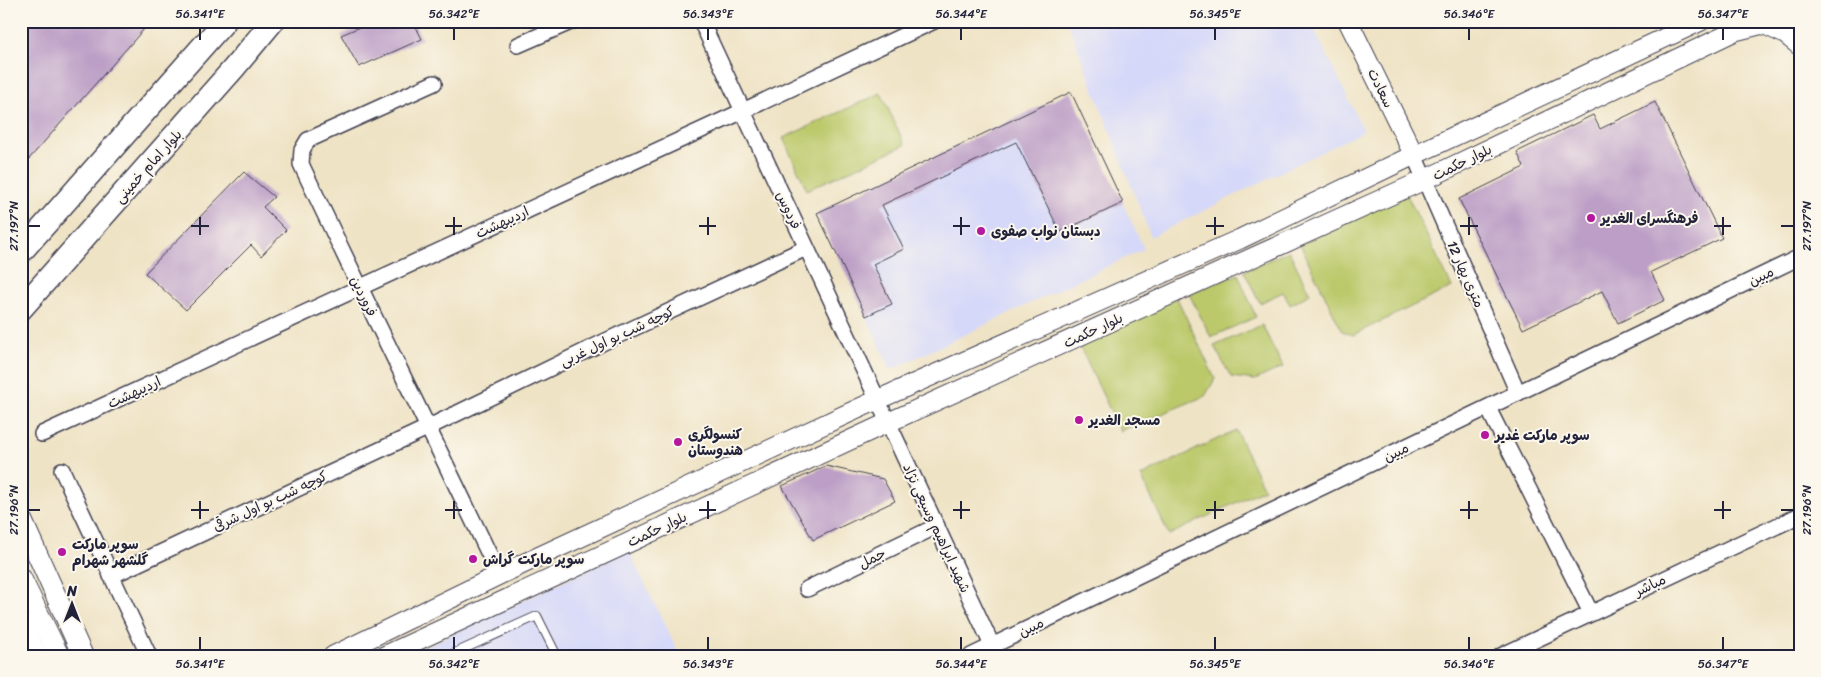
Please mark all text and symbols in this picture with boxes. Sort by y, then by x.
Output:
text: 56.341°E [176,3,226,25]
text: 56.342°E [429,3,481,25]
text: 56.343°E [683,3,734,25]
text: 56.344°E [935,3,988,25]
text: 56.345°E [1190,3,1242,25]
text: 56.346°E [1444,3,1496,25]
text: 56.347°E [1698,3,1750,25]
street label: سعادت [1360,64,1401,112]
street label: بلوار امام خمینی [108,123,189,209]
street label: بلوار حکمت [1428,137,1496,188]
street label: فردوس [769,187,808,234]
street label: اردیبهشت [471,199,533,246]
text: 27.197°N [3,200,25,251]
text: 27.197°N [1796,200,1818,251]
place label: فرهنگسرای الغدیر [1599,206,1698,231]
marker: فرهنگسرای الغدیر [1585,212,1597,224]
place label: دبستان نواب صفوی [991,219,1101,244]
marker: دبستان نواب صفوی [975,225,987,237]
street label: 12 متری بهار [1440,236,1491,312]
street label: مبین [1744,260,1778,293]
street label: فروردین [343,271,384,321]
street label: کوچه شب بو اول غربی [556,299,679,374]
street label: بلوار حکمت [1059,306,1127,355]
street label: اردیبهشت [103,369,165,416]
place label: مسجد الغدیر [1087,408,1160,433]
marker: مسجد الغدیر [1073,414,1085,426]
place label: کنسولگری هندوستان [688,422,743,463]
place label: سوپر مارکت غدیر [1493,423,1590,448]
marker: سوپر مارکت غدیر [1479,429,1491,441]
marker: کنسولگری هندوستان [672,436,684,448]
street label: مبین [1379,436,1413,469]
street label: شهید ابراهیم وسیعی نژاد [895,459,978,597]
street label: کوچه شب بو اول شرقی [209,464,332,539]
text: 27.196°N [3,484,25,535]
text: 27.196°N [1796,484,1818,535]
street label: بلوار حکمت [623,505,691,554]
place label: سوپر مارکت گلشهر شهرام [72,532,149,573]
street label: جمل [854,541,890,576]
marker: سوپر مارکت گلشهر شهرام [56,546,68,558]
place label: سوپر مارکت گراش [483,547,584,572]
marker: سوپر مارکت گراش [467,553,479,565]
street label: مباشر [1629,567,1670,604]
text: N [66,579,77,604]
north arrow [48,580,98,630]
street label: مبین [1014,611,1048,644]
text: 56.341°E [176,653,226,675]
text: 56.342°E [429,653,481,675]
text: 56.343°E [683,653,734,675]
text: 56.344°E [935,653,988,675]
text: 56.345°E [1190,653,1242,675]
text: 56.346°E [1444,653,1496,675]
text: 56.347°E [1698,653,1750,675]

